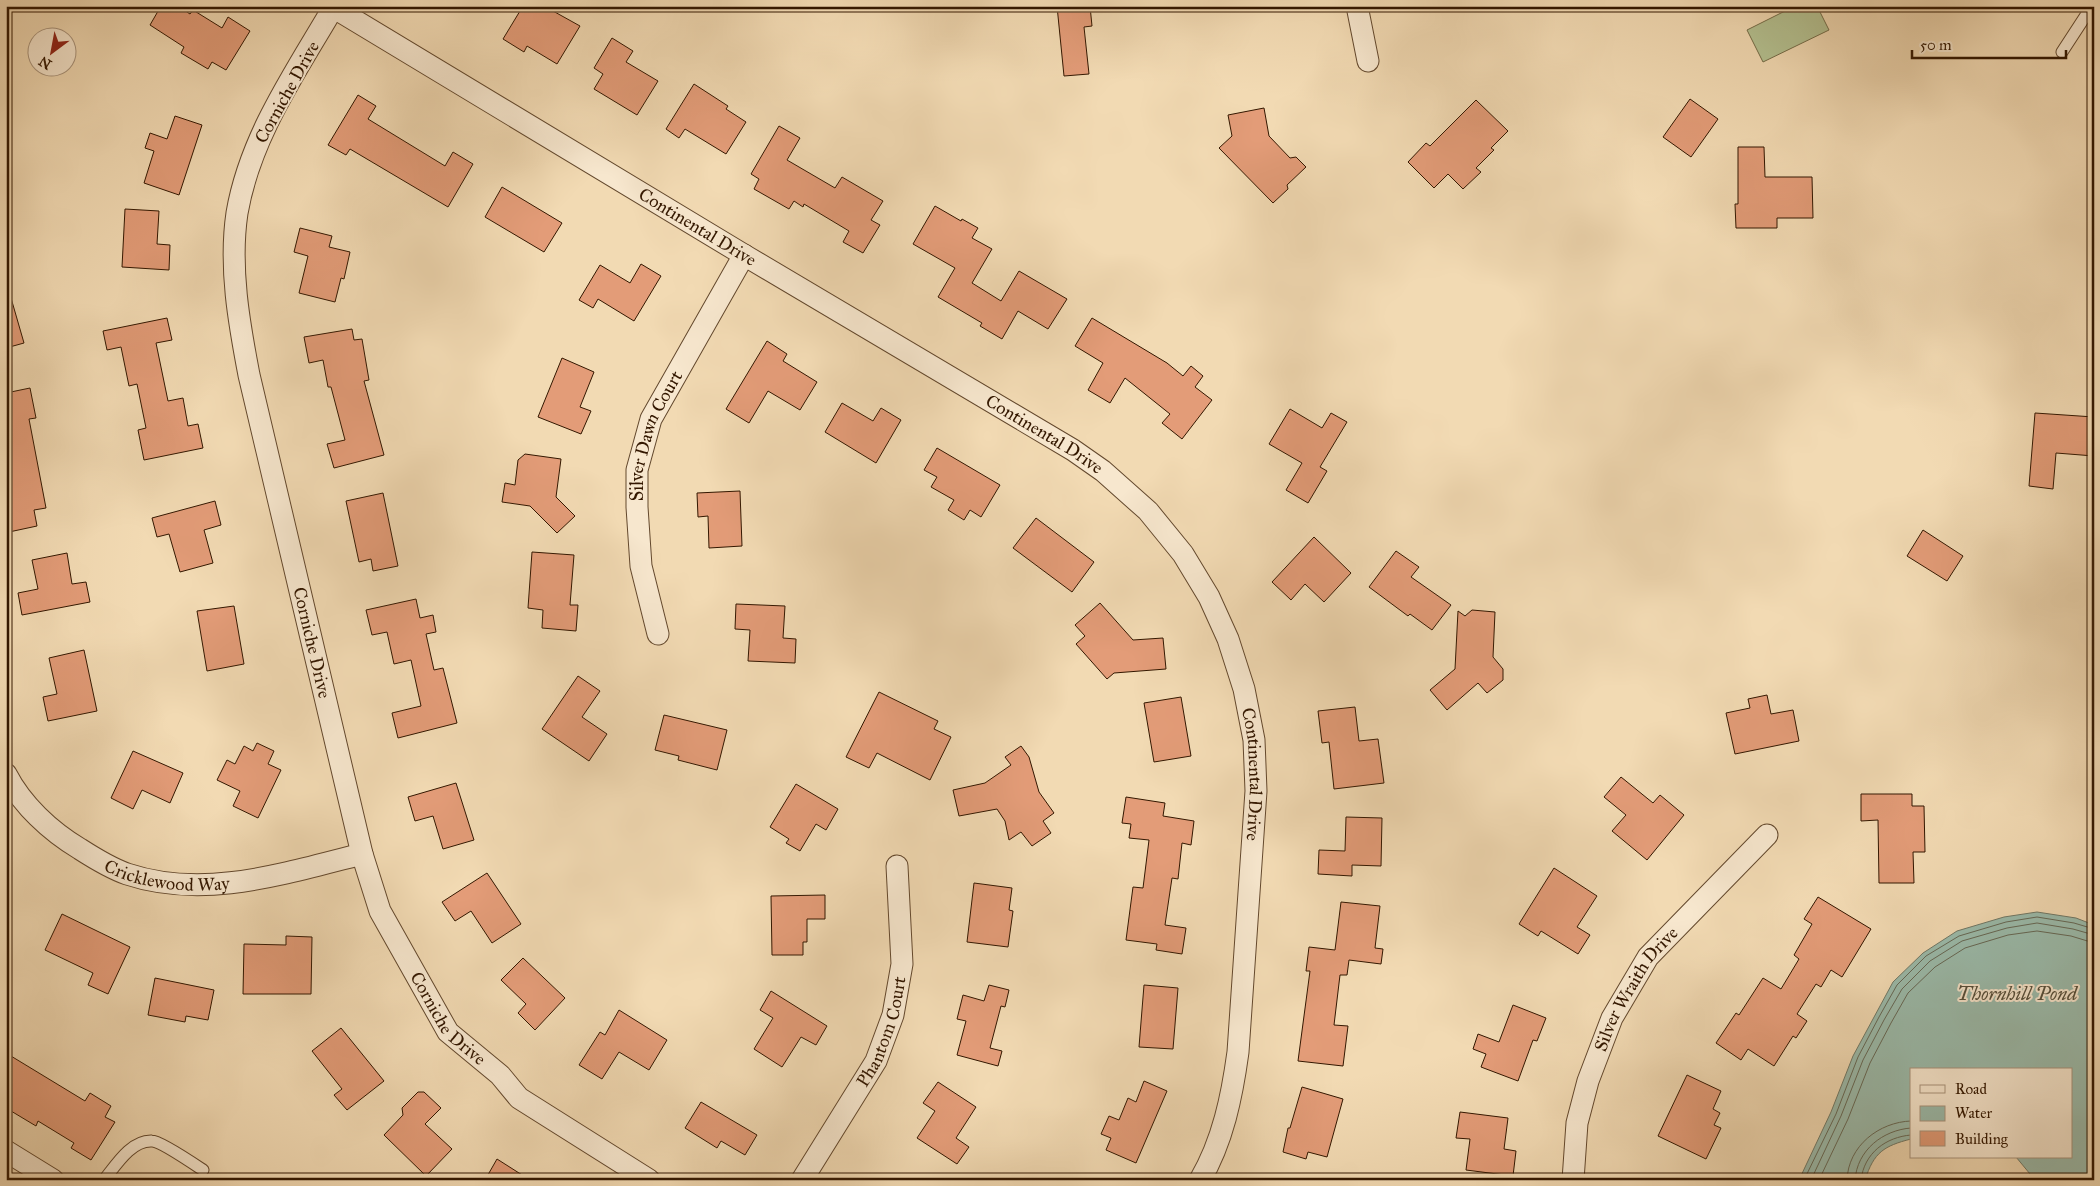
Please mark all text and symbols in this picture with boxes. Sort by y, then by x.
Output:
north arrow [28,28,78,78]
scale bar [1912,28,2066,60]
text: 50 m [1920,36,1952,54]
street label: Corniche Drive [250,37,324,147]
text: N [36,52,55,73]
street label: Continental Drive [635,183,760,271]
street label: Silver Dawn Court [626,366,687,501]
street label: Continental Drive [982,390,1107,479]
street label: Corniche Drive [288,585,336,700]
street label: Continental Drive [1237,706,1267,842]
street label: Cricklewood Way [101,855,231,896]
street label: Silver Wraith Drive [1589,922,1683,1055]
street label: Corniche Drive [405,968,490,1070]
street label: Phantom Court [852,974,911,1091]
water label: Thornhill Pond [1957,982,2078,1005]
legend [1910,1068,2072,1158]
text: Road [1955,1080,1987,1098]
text: Water [1955,1104,1992,1122]
text: Building [1955,1130,2009,1148]

